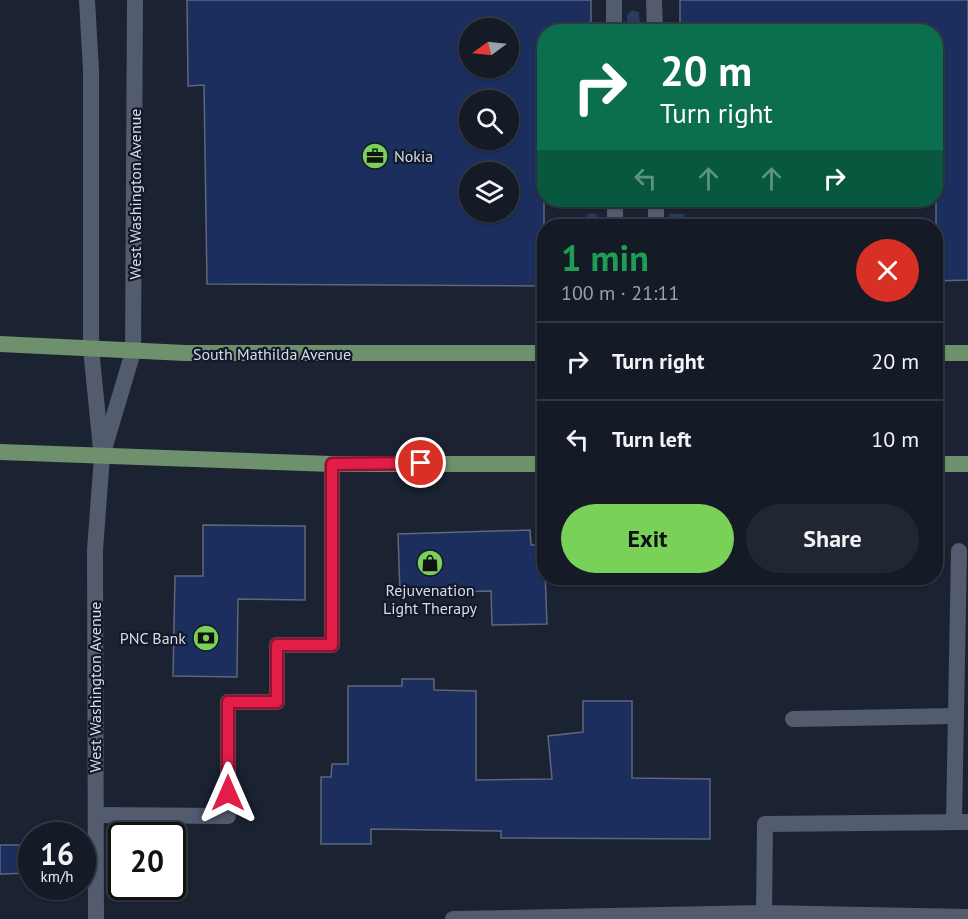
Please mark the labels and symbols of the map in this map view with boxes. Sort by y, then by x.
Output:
north arrow [459,18,519,78]
street label: West Washington Avenue [125,109,145,279]
office icon: Nokia [360,141,390,171]
place label: Nokia [394,146,433,166]
street label: South Mathilda Avenue [193,344,351,364]
pin [395,437,446,488]
shop icon: Rejuvenation Light Therapy [415,548,445,578]
place label: Rejuvenation Light Therapy [383,580,478,618]
street label: West Washington Avenue [85,602,105,772]
bank icon: PNC Bank [191,623,221,653]
place label: PNC Bank [120,628,186,648]
position arrow [196,761,260,825]
speed limit sign: 20 [108,822,186,900]

